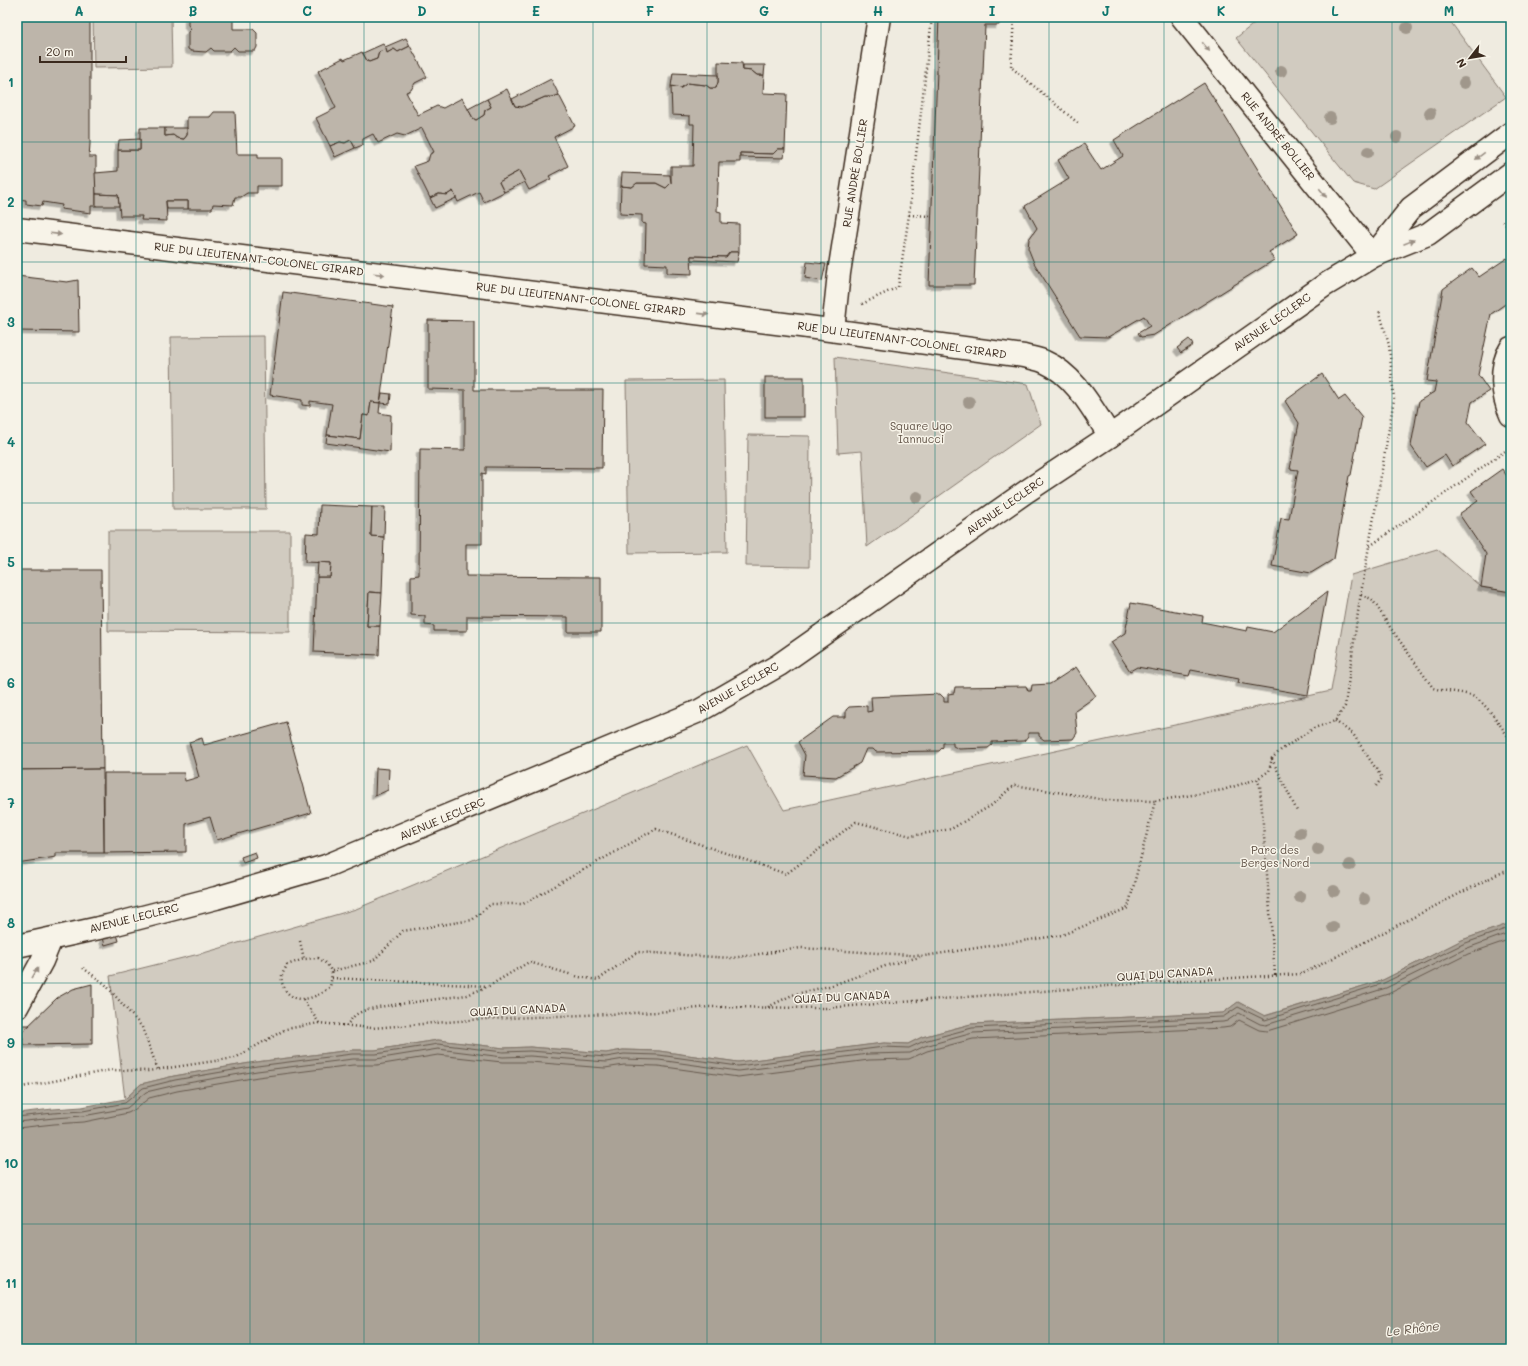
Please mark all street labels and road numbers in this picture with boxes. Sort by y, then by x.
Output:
street label: RUE ANDRÉ BOLLIER [1238,88,1319,183]
street label: RUE ANDRÉ BOLLIER [839,118,870,228]
street label: RUE DU LIEUTENANT-COLONEL GIRARD [153,238,365,279]
street label: RUE DU LIEUTENANT-COLONEL GIRARD [475,278,687,319]
street label: AVENUE LECLERC [1230,289,1314,354]
street label: RUE DU LIEUTENANT-COLONEL GIRARD [797,317,1008,362]
street label: AVENUE LECLERC [963,473,1047,538]
street label: AVENUE LECLERC [694,658,781,717]
street label: AVENUE LECLERC [397,794,487,843]
street label: AVENUE LECLERC [88,899,180,936]
street label: QUAI DU CANADA [1116,963,1214,984]
street label: QUAI DU CANADA [793,986,891,1007]
street label: QUAI DU CANADA [469,999,567,1020]

